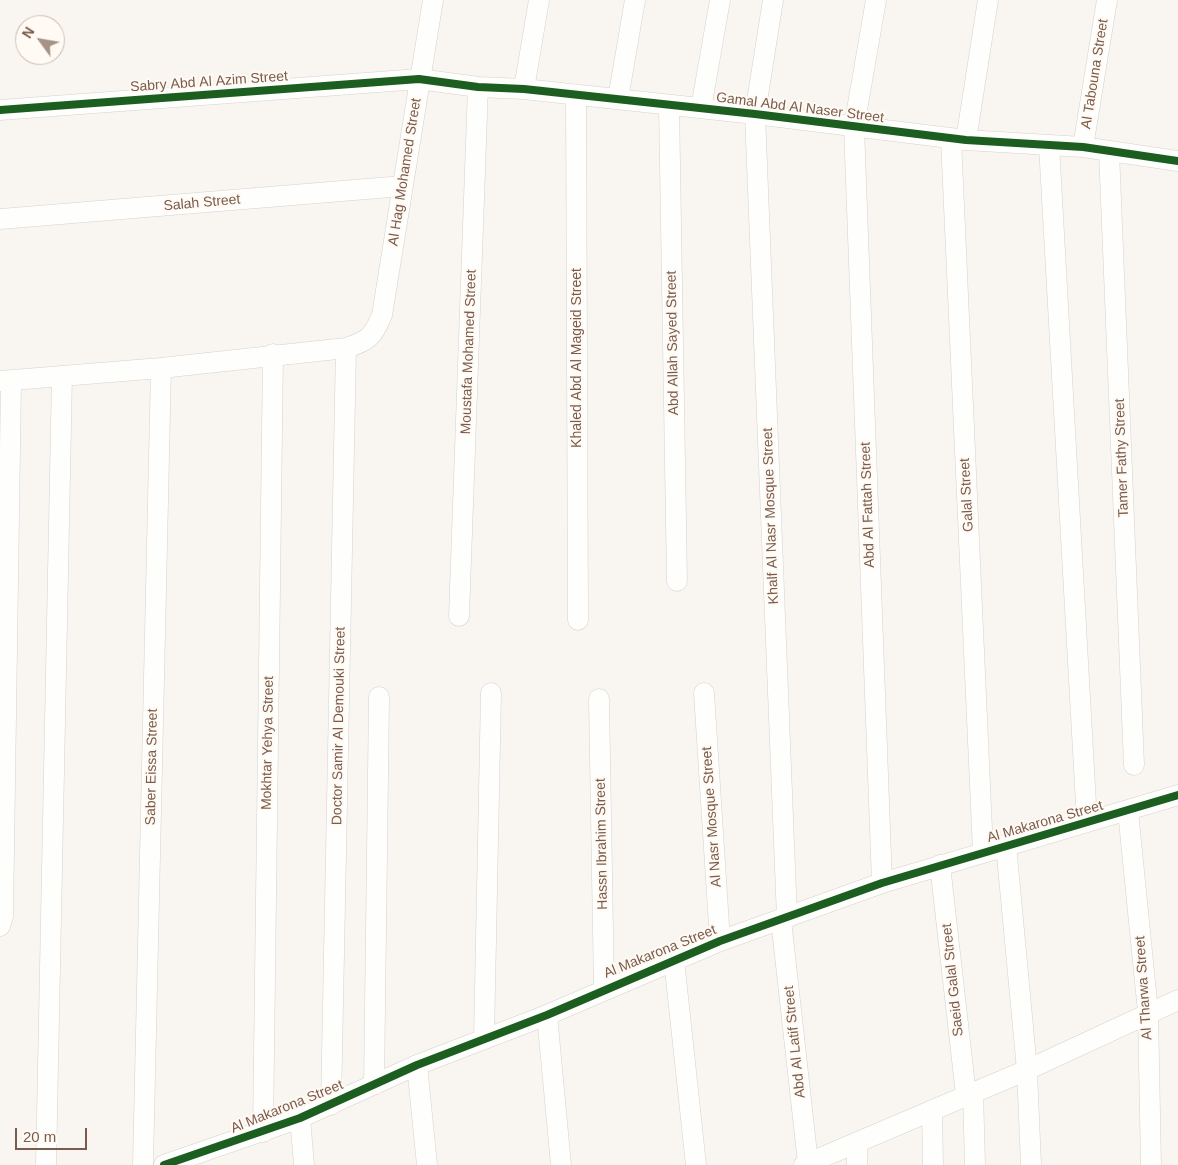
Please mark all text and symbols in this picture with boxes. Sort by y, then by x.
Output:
north arrow [15,15,65,65]
street label: Al Tabouna Street [1078,18,1112,130]
text: N [19,24,38,41]
street label: Sabry Abd Al Azim Street [130,68,288,96]
street label: Gamal Abd Al Naser Street [715,89,885,127]
street label: Al Hag Mohamed Street [385,97,425,247]
street label: Salah Street [163,191,241,215]
street label: Khaled Abd Al Mageid Street [569,268,585,448]
street label: Moustafa Mohamed Street [458,269,480,435]
street label: Abd Allah Sayed Street [663,270,683,416]
street label: Tamer Fathy Street [1112,398,1132,518]
street label: Khalf Al Nasr Mosque Street [760,427,782,605]
street label: Abd Al Fattah Street [857,442,879,568]
street label: Galal Street [957,458,977,532]
street label: Doctor Samir Al Demouki Street [329,627,349,825]
street label: Mokhtar Yehya Street [258,676,278,810]
street label: Saber Eissa Street [143,709,161,825]
street label: Al Nasr Mosque Street [699,746,725,888]
street label: Hassn Ibrahim Street [592,778,612,910]
street label: Al Makarona Street [985,797,1105,847]
street label: Al Makarona Street [601,922,719,982]
street label: Saeid Galal Street [939,923,967,1037]
street label: Al Tharwa Street [1132,935,1156,1041]
street label: Abd Al Latif Street [781,985,809,1099]
street label: Al Makarona Street [228,1077,346,1137]
scale bar [18,1118,90,1150]
text: 20 m [23,1128,56,1145]

